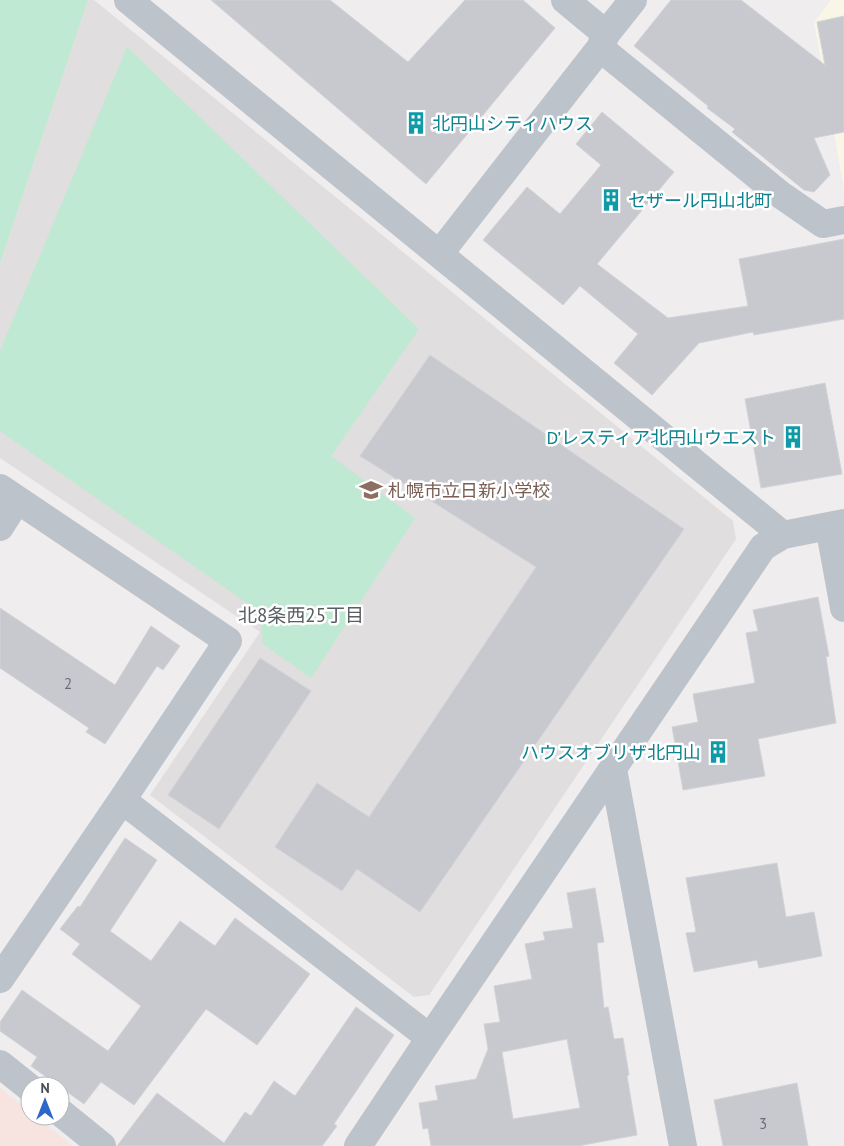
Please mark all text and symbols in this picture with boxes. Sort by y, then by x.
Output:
building icon: 北円山シティハウス [403,110,429,136]
place label: 北円山シティハウス [432,112,593,135]
building icon: セザール円山北町 [598,187,624,213]
place label: セザール円山北町 [628,189,772,212]
building icon: D’レスティア北円山ウエスト [780,424,806,450]
place label: D’レスティア北円山ウエスト [547,426,776,449]
school or university icon: 札幌市立日新小学校 [358,477,384,503]
place label: 札幌市立日新小学校 [388,479,550,502]
district label: 北8条西25丁目 [238,603,364,627]
house number: 2 [64,674,72,693]
building icon: ハウスオブリザ北円山 [705,739,731,765]
place label: ハウスオブリザ北円山 [521,741,701,764]
north arrow [20,1076,70,1126]
text: N [40,1079,50,1097]
house number: 3 [759,1114,767,1133]

